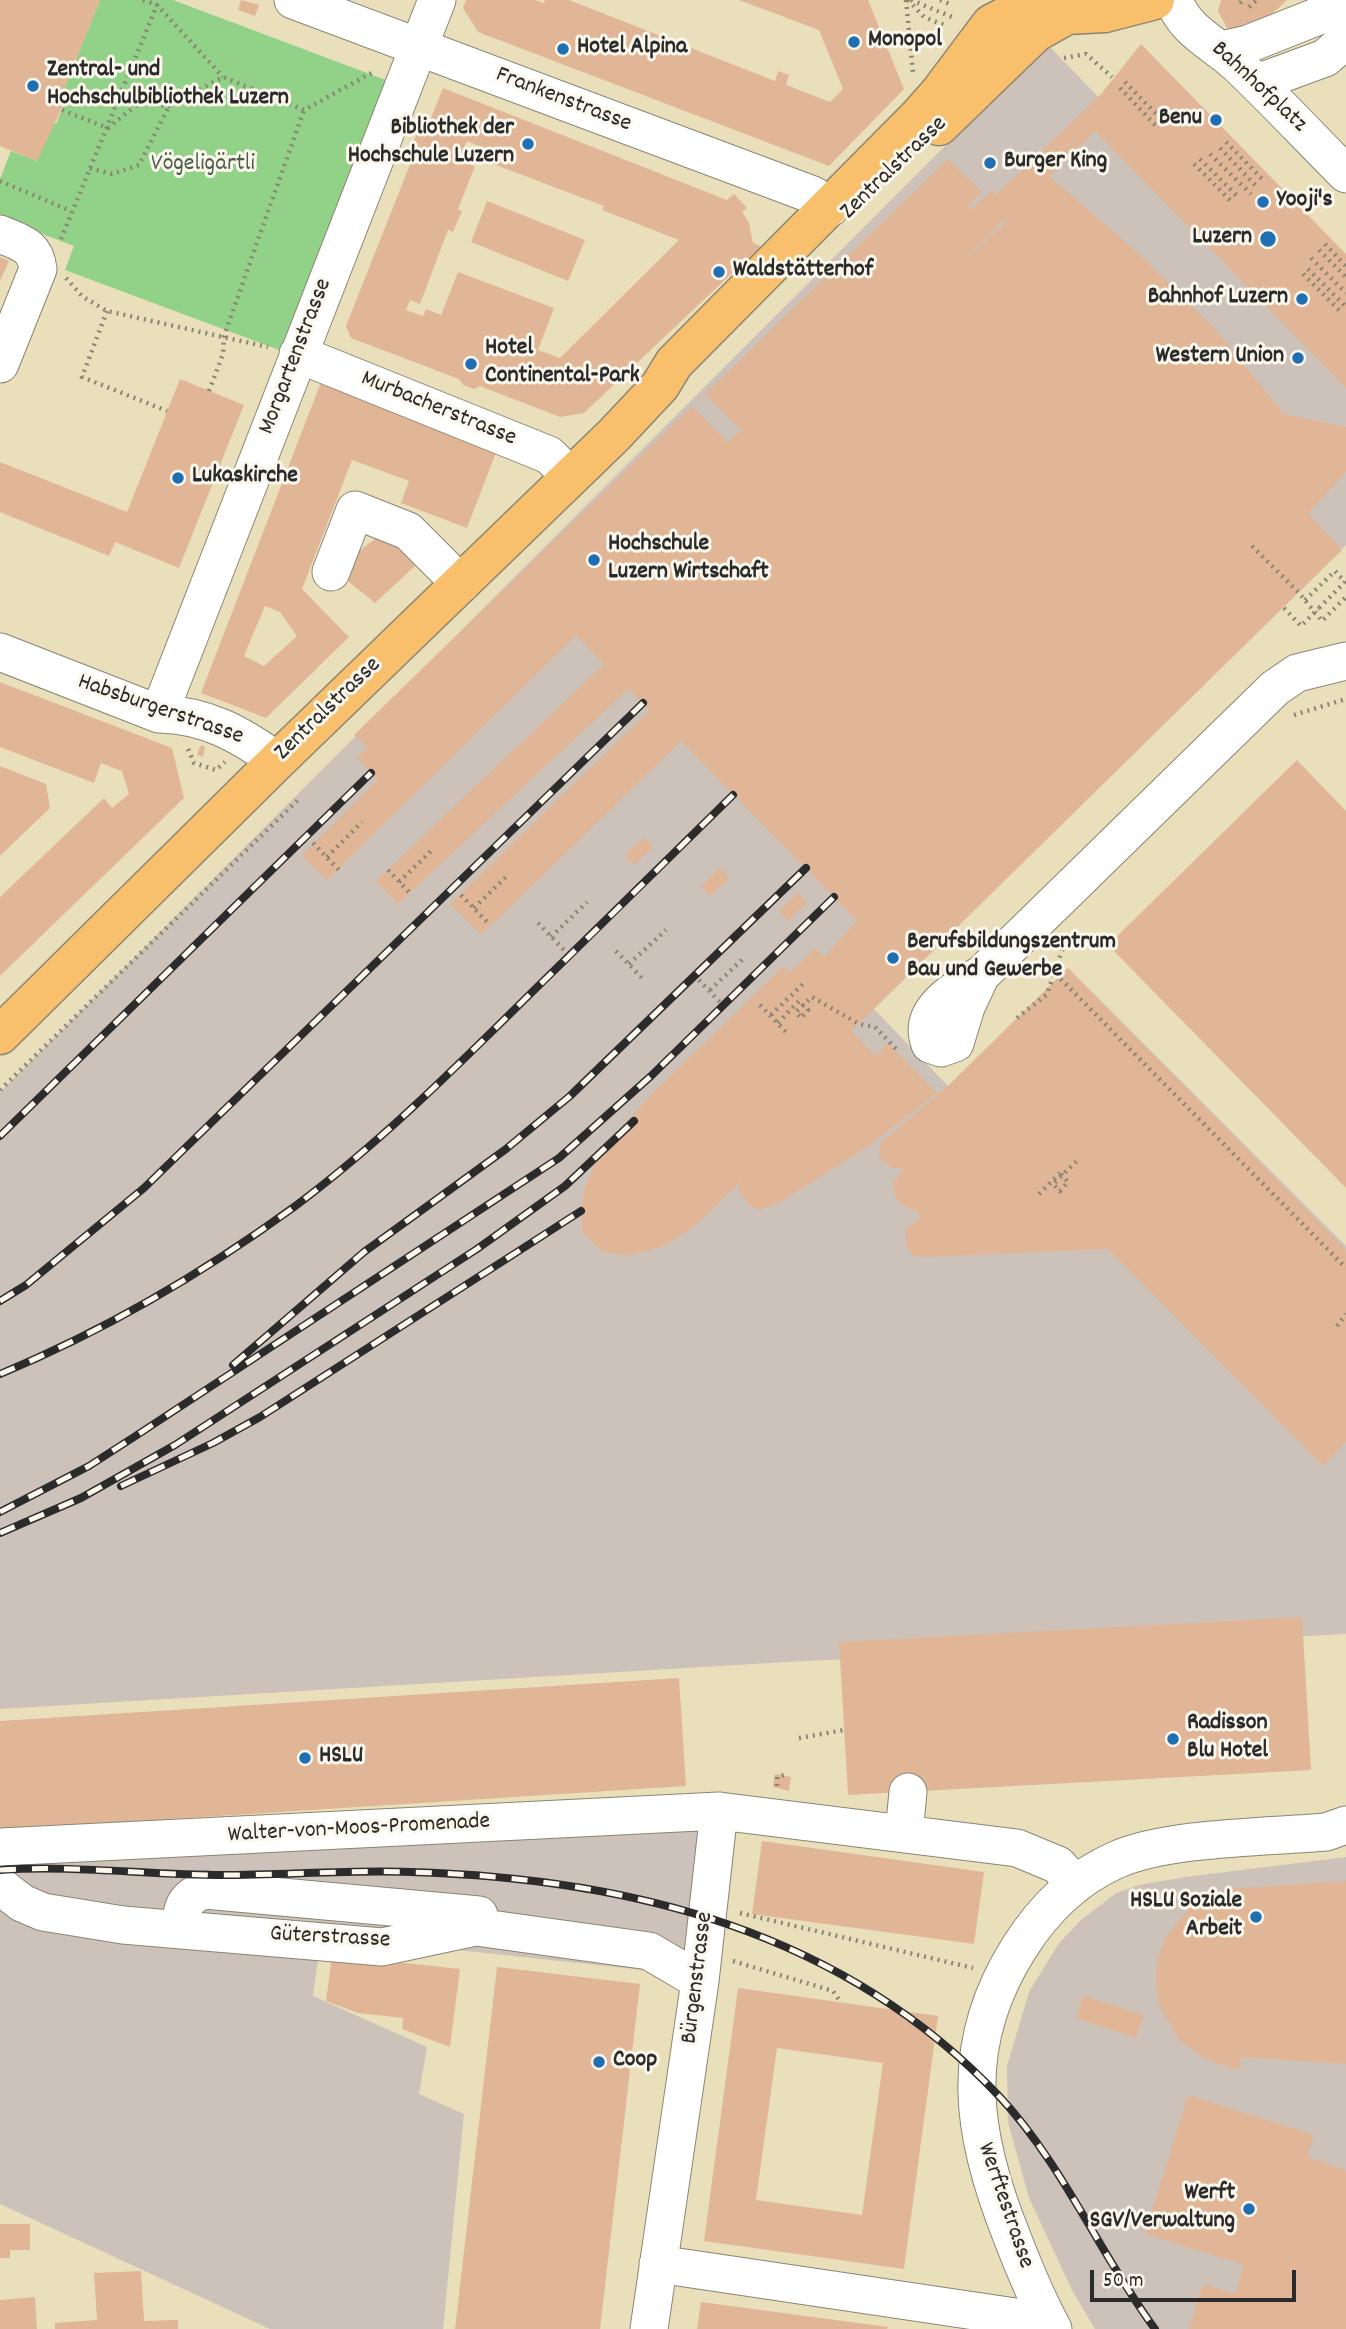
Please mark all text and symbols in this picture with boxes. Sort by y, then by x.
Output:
place label: Monopol [868,28,942,56]
marker: Monopol [846,34,862,50]
place label: Hotel Alpina [577,35,687,63]
street label: Bahnhofplatz [1204,36,1312,140]
marker: Hotel Alpina [555,41,571,57]
place label: Zentral- und Hochschulbibliothek Luzern [47,58,289,114]
street label: Frankenstrasse [491,62,635,140]
marker: Zentral- und Hochschulbibliothek Luzern [25,78,41,94]
place label: Benu [1159,106,1202,134]
street label: Zentralstrasse [836,111,954,227]
marker: Benu [1208,112,1224,128]
place label: Bibliothek der Hochschule Luzern [348,116,514,172]
marker: Bibliothek der Hochschule Luzern [520,136,536,152]
place label: Burger King [1004,149,1107,177]
park label: Vögeligärtli [151,152,255,180]
marker: Burger King [982,155,998,171]
place label: Yooji's [1277,188,1333,216]
marker: Yooji's [1255,194,1271,210]
place label: Luzern [1192,225,1252,253]
marker: Luzern [1258,229,1278,249]
place label: Waldstätterhof [733,258,873,286]
marker: Waldstätterhof [711,264,727,280]
street label: Morgartenstrasse [254,275,340,439]
place label: Bahnhof Luzern [1148,285,1288,313]
marker: Bahnhof Luzern [1294,291,1310,307]
place label: Hotel Continental-Park [485,336,640,392]
place label: Western Union [1156,344,1284,372]
marker: Western Union [1290,350,1306,366]
marker: Hotel Continental-Park [463,356,479,372]
street label: Murbacherstrasse [356,366,520,454]
place label: Lukaskirche [192,464,298,492]
marker: Lukaskirche [170,470,186,486]
place label: Hochschule Luzern Wirtschaft [608,532,769,588]
marker: Hochschule Luzern Wirtschaft [586,552,602,568]
street label: Zentralstrasse [270,652,388,768]
street label: Habsburgerstrasse [73,669,247,753]
place label: Berufsbildungszentrum Bau und Gewerbe [907,930,1116,986]
marker: Berufsbildungszentrum Bau und Gewerbe [885,950,901,966]
place label: Radisson Blu Hotel [1187,1711,1268,1767]
marker: Radisson Blu Hotel [1165,1731,1181,1747]
place label: HSLU [319,1744,363,1772]
marker: HSLU [297,1750,313,1766]
street label: Walter-von-Moos-Promenade [227,1809,491,1851]
place label: HSLU Soziale Arbeit [1130,1889,1242,1945]
marker: HSLU Soziale Arbeit [1248,1909,1264,1925]
street label: Bürgenstrasse [677,1910,721,2046]
street label: Güterstrasse [269,1921,391,1957]
place label: Coop [613,2048,657,2076]
marker: Coop [591,2054,607,2070]
street label: Werftestrasse [969,2139,1039,2273]
place label: Werft SGV/Verwaltung [1090,2181,1235,2237]
marker: Werft SGV/Verwaltung [1241,2201,1257,2217]
scale bar [1094,2256,1300,2300]
text: 50 m [1103,2267,1143,2297]

